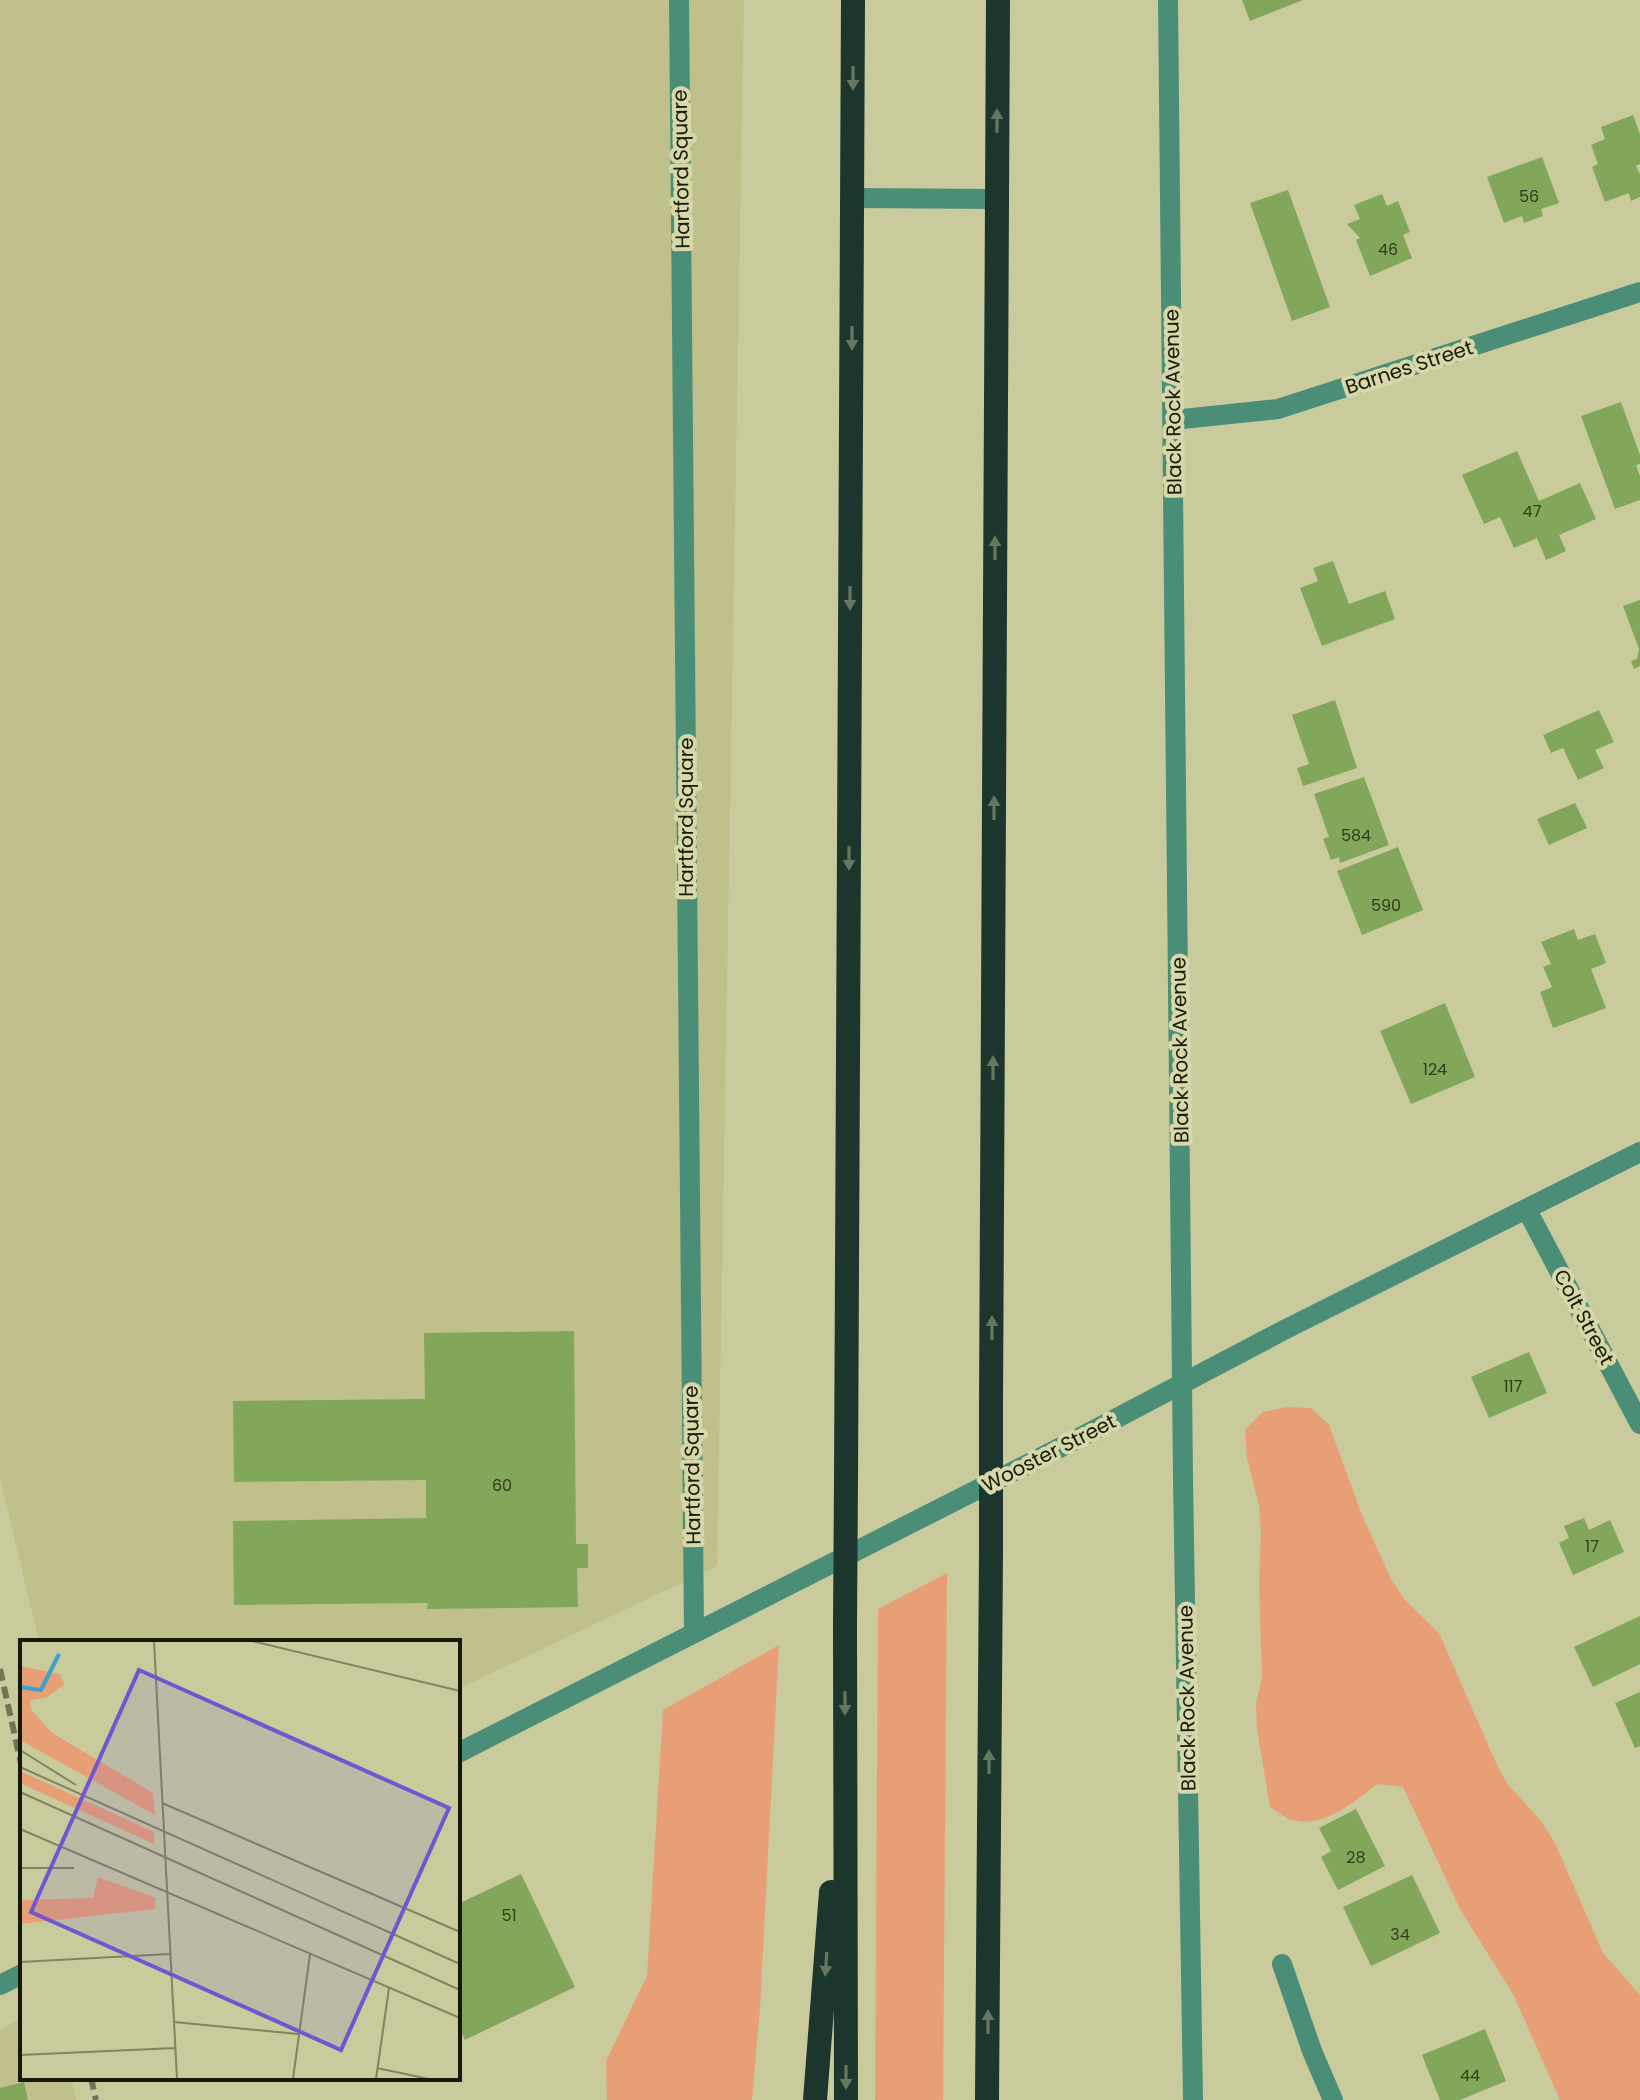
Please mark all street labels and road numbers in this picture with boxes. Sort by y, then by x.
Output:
street label: Hartford Square [666,89,696,249]
street label: Black Rock Avenue [1157,309,1189,495]
street label: Barnes Street [1342,333,1476,401]
street label: Hartford Square [672,737,700,897]
street label: Black Rock Avenue [1164,957,1196,1143]
street label: Colt Street [1547,1264,1621,1370]
street label: Hartford Square [677,1385,707,1545]
street label: Wooster Street [977,1407,1121,1499]
street label: Black Rock Avenue [1171,1605,1203,1791]

